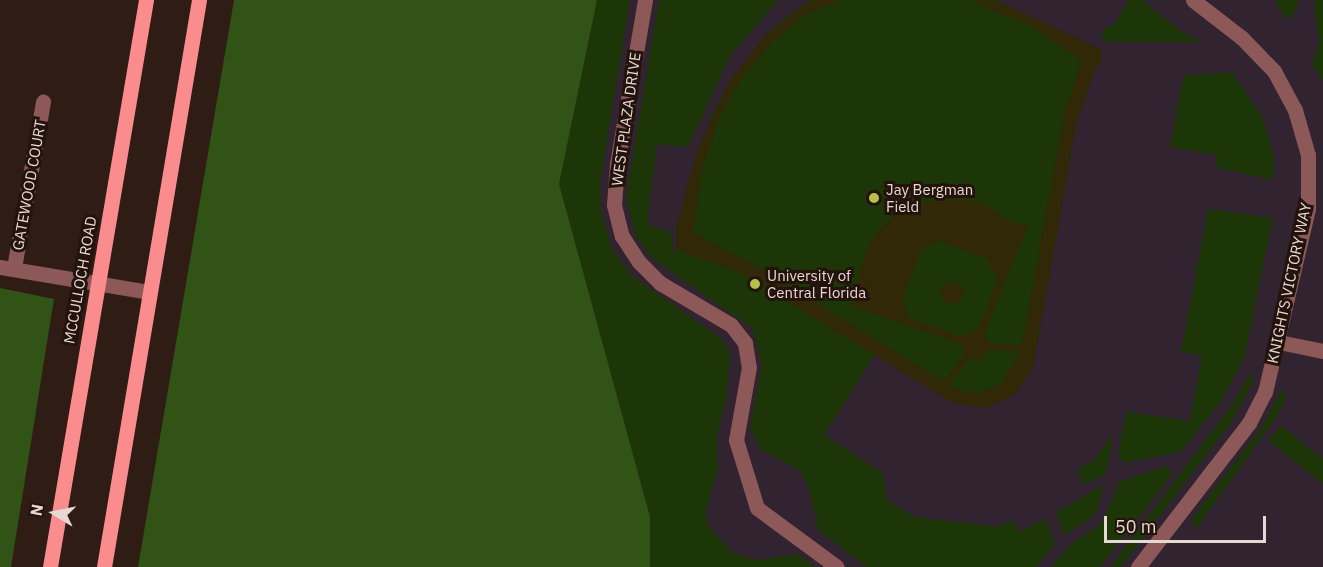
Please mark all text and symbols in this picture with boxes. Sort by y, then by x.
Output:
street label: WEST PLAZA DRIVE [608,51,644,187]
street label: GATEWOOD COURT [9,118,49,252]
place label: Jay Bergman Field [886,180,973,215]
marker: Jay Bergman Field [867,191,881,205]
street label: KNIGHTS VICTORY WAY [1263,201,1315,365]
street label: MCCULLOCH ROAD [60,215,100,345]
place label: University of Central Florida [767,266,866,301]
marker: University of Central Florida [748,277,762,291]
north arrow [24,483,84,543]
text: N [25,502,47,517]
scale bar [1107,504,1269,542]
text: 50 m [1115,515,1157,538]

